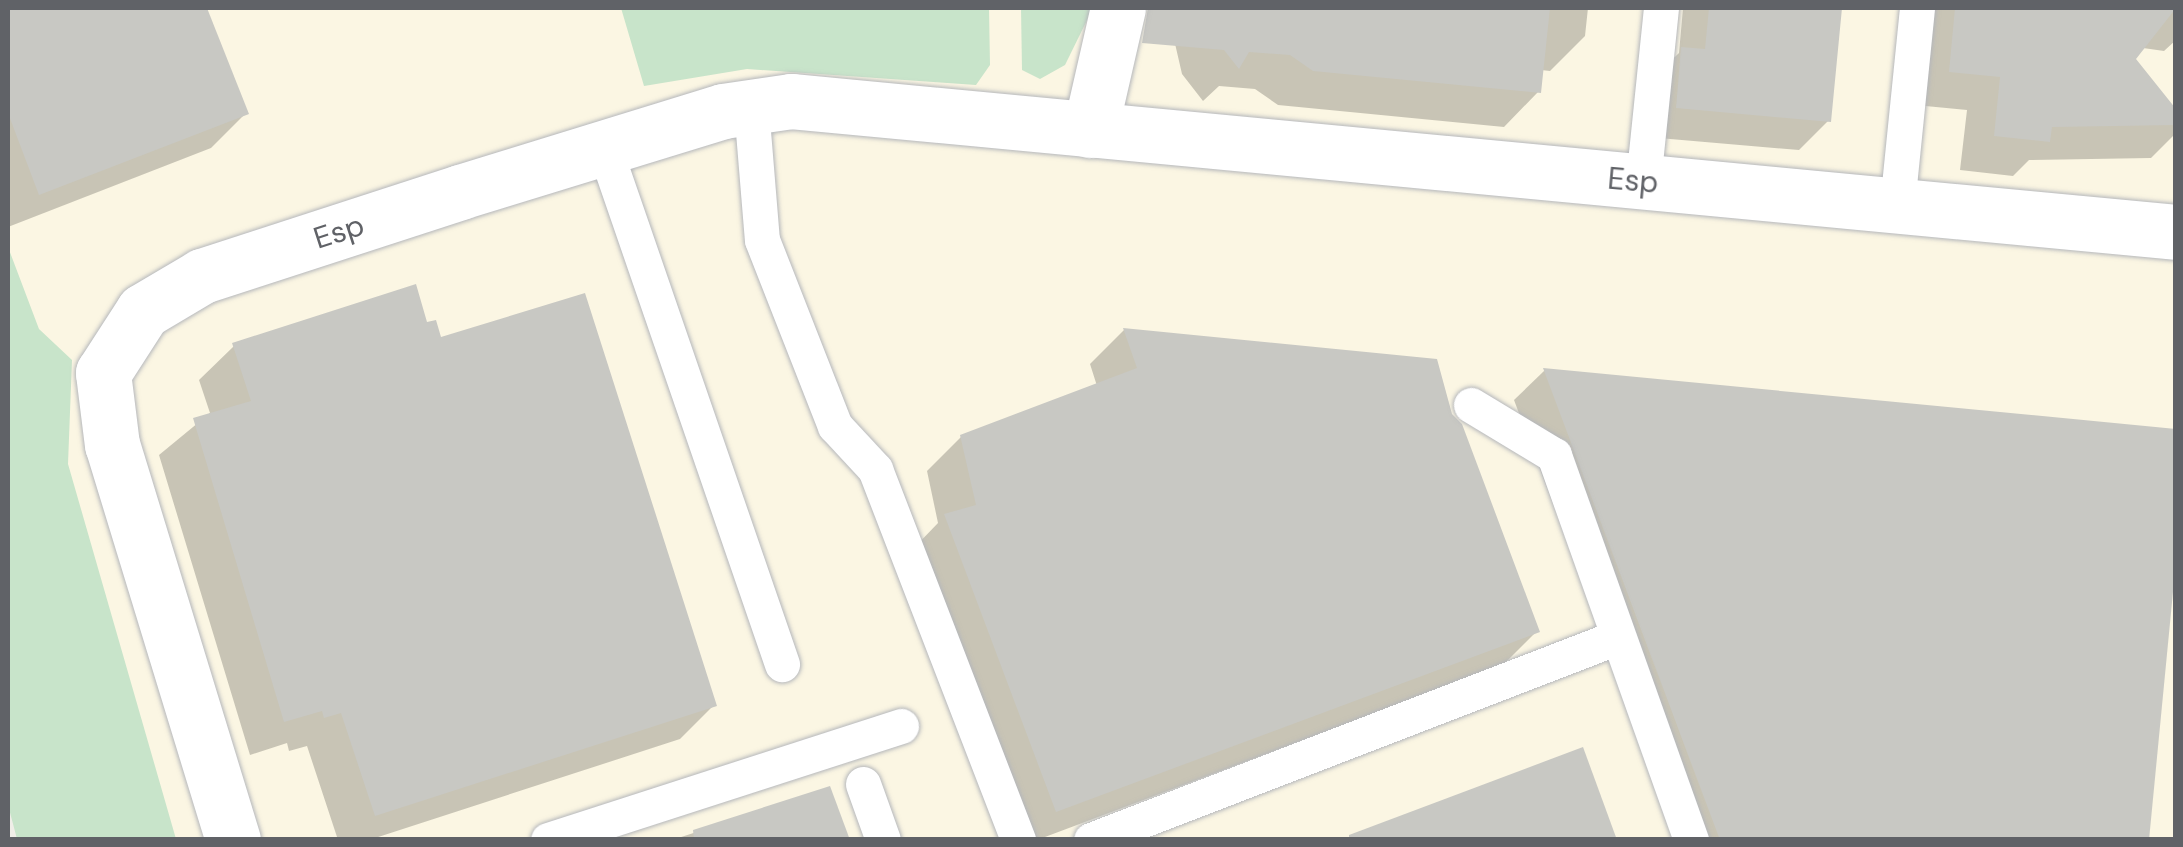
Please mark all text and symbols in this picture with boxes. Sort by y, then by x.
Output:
street label: Esp [1606,161,1660,201]
street label: Esp [309,207,369,257]

